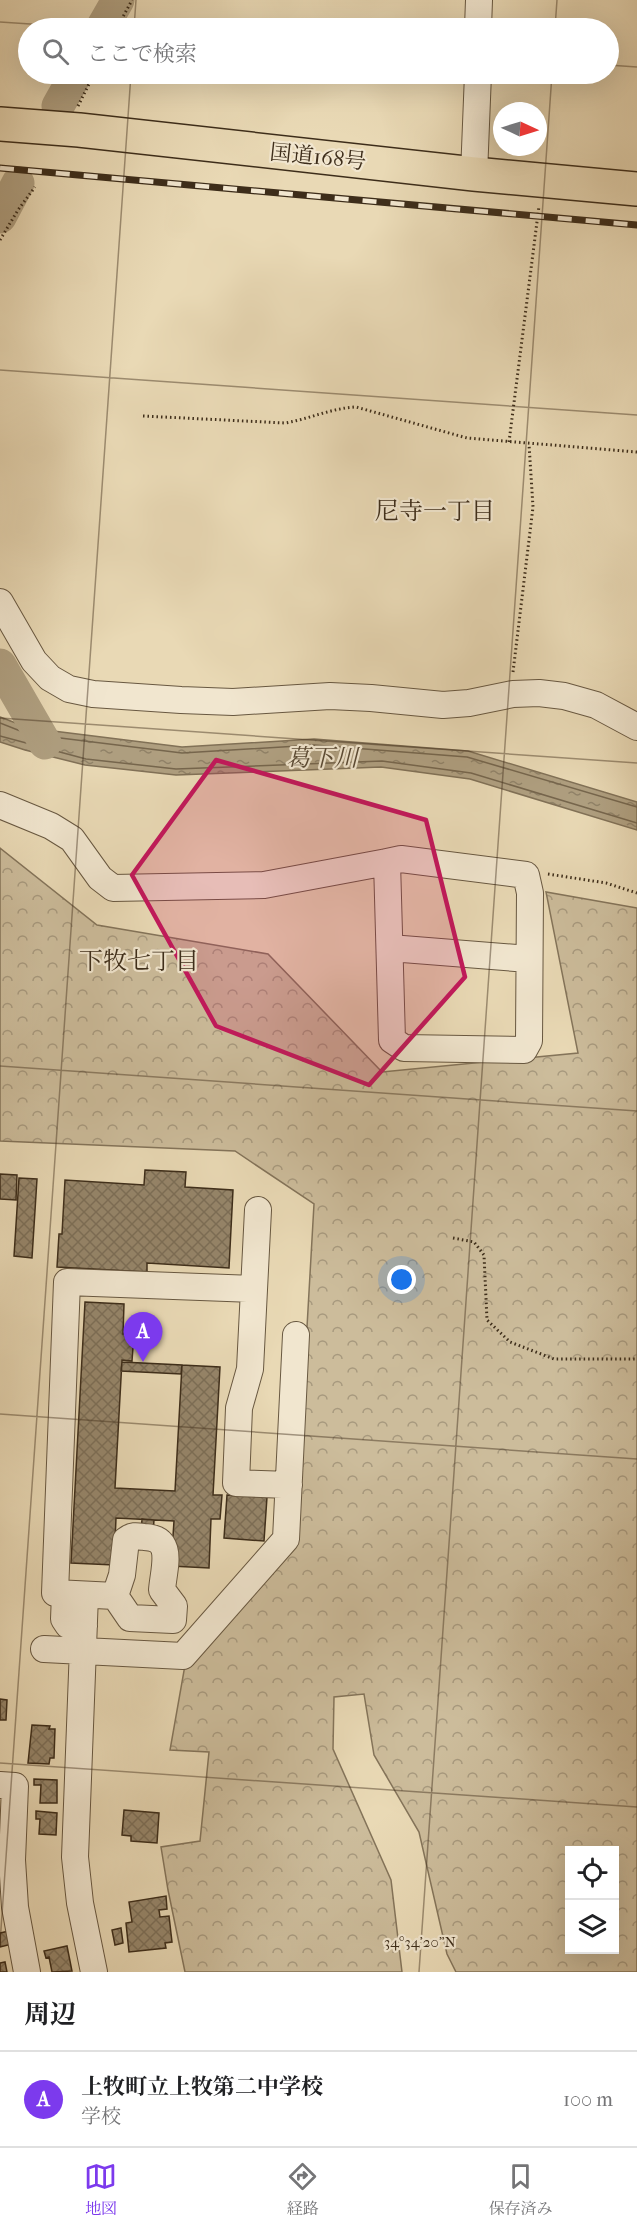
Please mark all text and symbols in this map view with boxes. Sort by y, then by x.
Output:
search box [18,18,619,84]
icon: search [39,35,72,68]
text: ここで検索 [87,41,197,67]
north arrow [493,102,547,156]
street label: 国道168号 [268,139,367,175]
district label: 尼寺一丁目 [375,497,495,525]
water label: 葛下川 [286,744,361,772]
district label: 下牧七丁目 [79,947,199,975]
your location [387,1265,416,1294]
pin: A [124,1312,162,1362]
map controls [565,1846,619,1954]
button: locate [565,1846,619,1900]
button: layers [565,1900,619,1954]
text: 34°34'20"N [384,1933,457,1951]
text: 周辺 [24,1999,76,2030]
text: 上牧町立上牧第二中学校 [81,2074,323,2100]
text: A [37,2088,50,2111]
text: 100 m [563,2088,613,2111]
text: 学校 [81,2105,121,2128]
tab: 地図 [84,2160,117,2219]
tab: 経路 [286,2160,319,2219]
tab: 保存済み [488,2160,552,2219]

